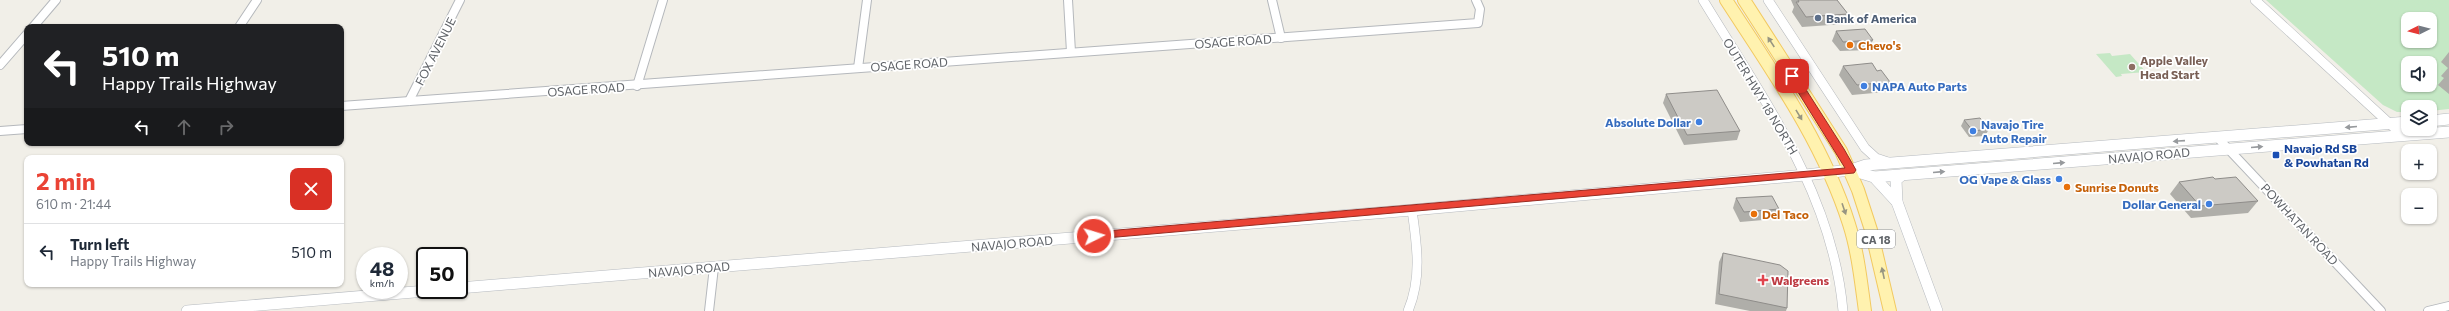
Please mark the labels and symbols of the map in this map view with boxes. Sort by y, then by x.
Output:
place label: Bank of America [1826,11,1917,25]
north arrow [2401,12,2437,48]
marker: Bank of America [1813,13,1823,23]
street label: FOX AVENUE [412,15,458,87]
street label: OSAGE ROAD [1194,31,1272,51]
street label: OUTER HWY 18 NORTH [1721,35,1801,157]
one-way arrow [1767,37,1775,47]
place label: Chevo's [1858,38,1901,52]
marker: Chevo's [1845,40,1855,50]
place label: Apple Valley Head Start [2140,53,2209,81]
street label: OSAGE ROAD [870,54,948,74]
pin [1775,59,1809,93]
marker: Apple Valley Head Start [2127,62,2137,72]
street label: OSAGE ROAD [547,79,625,99]
place label: NAPA Auto Parts [1872,79,1968,93]
marker: NAPA Auto Parts [1859,81,1869,91]
one-way arrow [1795,109,1802,121]
place label: Absolute Dollar [1605,115,1691,129]
marker: Absolute Dollar [1694,117,1704,127]
place label: Navajo Tire Auto Repair [1981,117,2047,145]
one-way arrow [2345,123,2357,130]
marker: Navajo Tire Auto Repair [1968,126,1978,136]
one-way arrow [2173,137,2185,144]
place label: Navajo Rd SB & Powhatan Rd [2284,141,2369,169]
one-way arrow [2251,143,2263,150]
street label: NAVAJO ROAD [2107,144,2191,167]
marker: Navajo Rd SB & Powhatan Rd [2271,150,2281,160]
one-way arrow [2053,159,2065,166]
one-way arrow [1933,169,1945,176]
place label: OG Vape & Glass [1959,172,2051,186]
marker: OG Vape & Glass [2054,174,2064,184]
place label: Sunrise Donuts [2075,180,2159,194]
street label: POWHATAN ROAD [2259,180,2341,268]
marker: Sunrise Donuts [2062,182,2072,192]
place label: Dollar General [2122,197,2201,211]
marker: Dollar General [2204,199,2214,209]
one-way arrow [1842,203,1848,215]
place label: Del Taco [1762,207,1809,221]
marker: Del Taco [1749,209,1759,219]
position arrow [1073,215,1115,257]
road number: CA 18 [1857,230,1895,248]
street label: NAVAJO ROAD [970,232,1054,255]
speed limit sign: 50 [416,247,468,299]
street label: NAVAJO ROAD [647,258,731,281]
one-way arrow [1879,267,1885,279]
place label: Walgreens [1771,273,1829,287]
marker: Walgreens [1758,275,1768,285]

